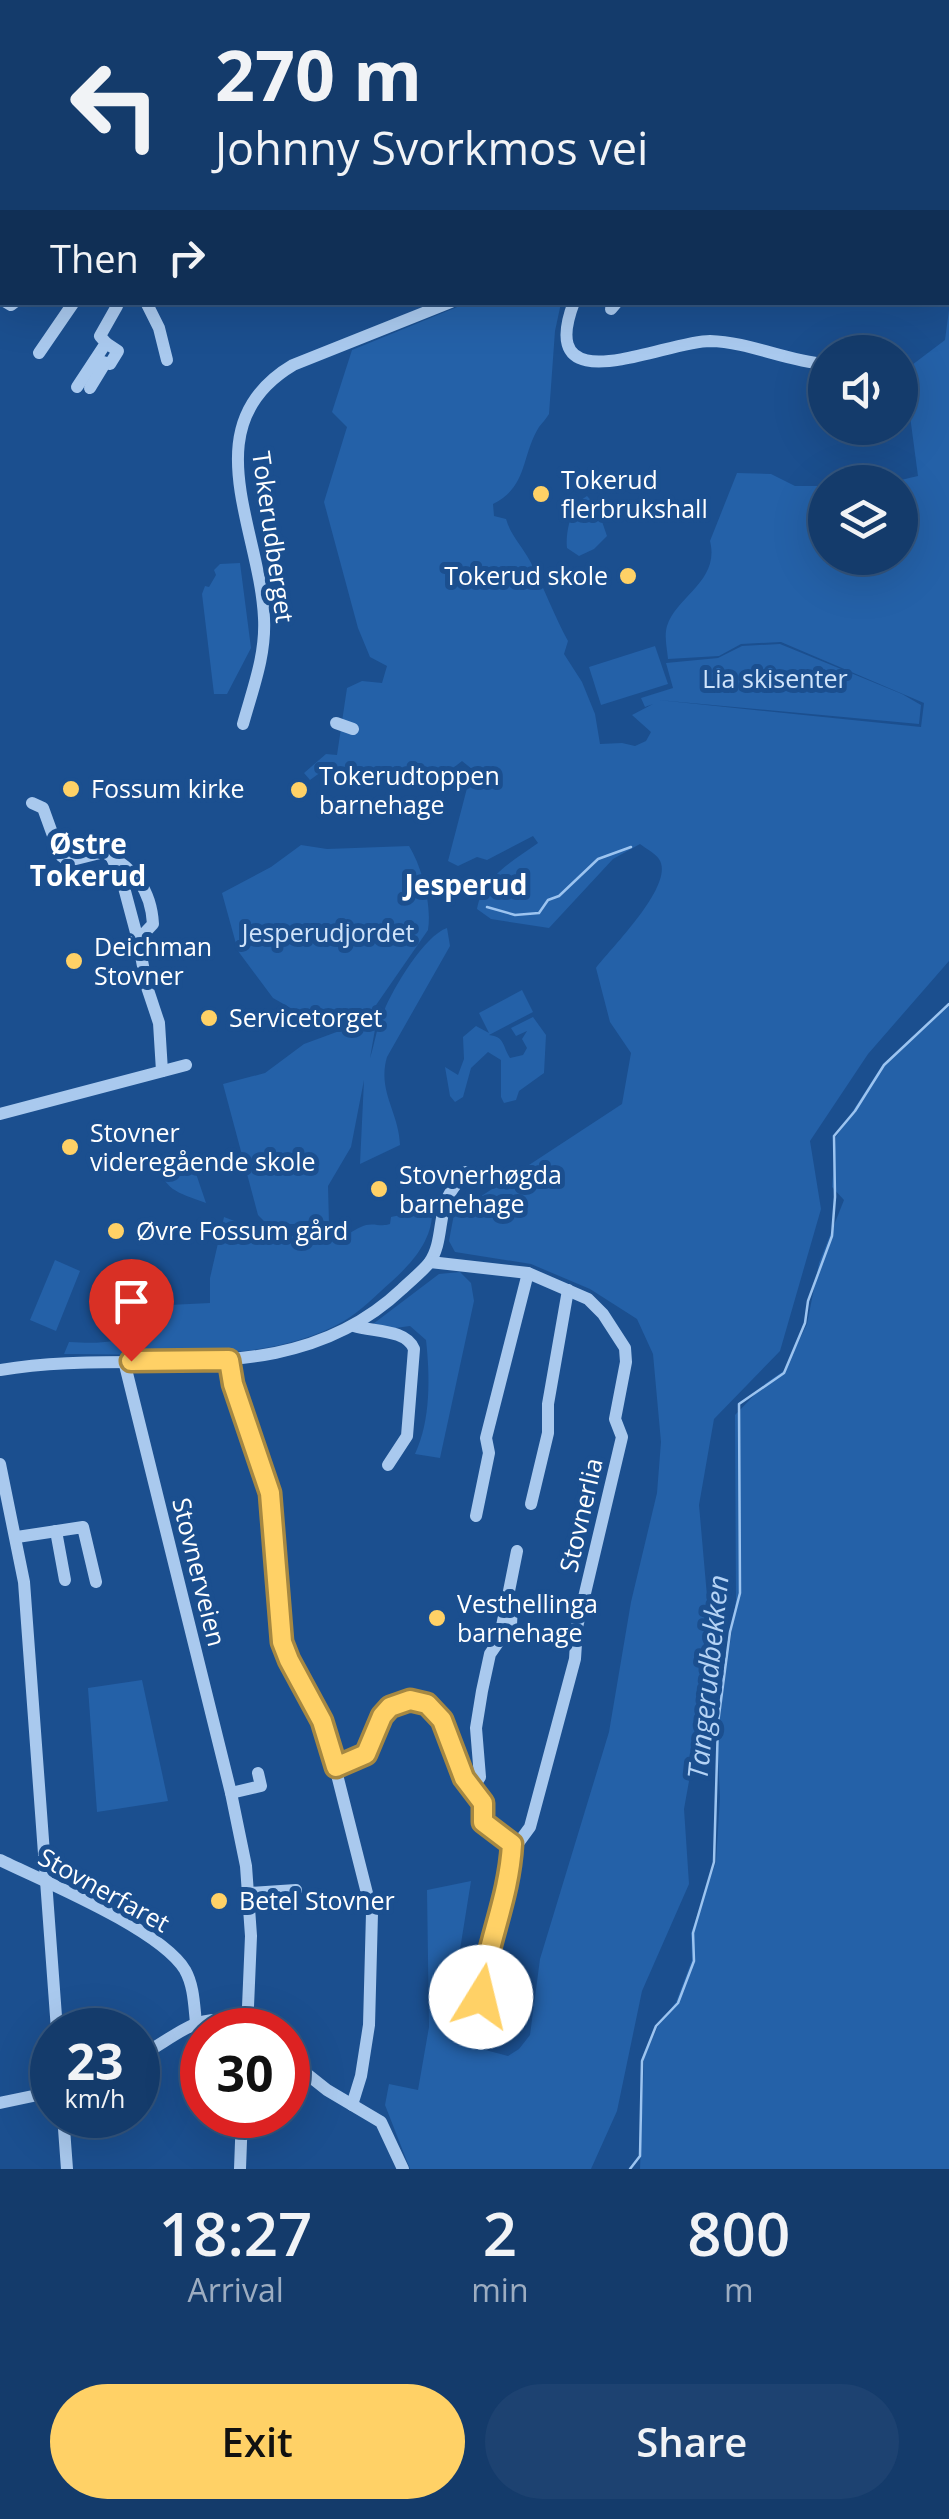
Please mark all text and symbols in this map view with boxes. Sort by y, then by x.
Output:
text: 270 m [215,26,422,122]
icon: left [50,40,180,170]
text: Johnny Svorkmos vei [215,117,648,178]
icon: right [159,230,214,285]
text: Then [50,232,139,284]
map controls [808,335,918,575]
button: sound [808,335,918,445]
street label: Tokerudberget [245,449,303,625]
place label: Tokerud flerbrukshall [561,462,708,525]
button: layers [808,465,918,575]
marker: Tokerud flerbrukshall [530,483,552,505]
place label: Tokerud skole [444,558,608,592]
marker: Tokerud skole [617,565,639,587]
park label: Lia skisenter [702,661,848,695]
place label: Tokerudtoppen barnehage [319,758,500,821]
place label: Fossum kirke [91,771,245,805]
marker: Fossum kirke [60,778,82,800]
marker: Tokerudtoppen barnehage [288,779,310,801]
district label: Østre Tokerud [30,824,146,894]
district label: Jesperud [402,865,527,903]
park label: Jesperudjordet [240,915,414,949]
place label: Deichman Stovner [94,929,212,992]
marker: Deichman Stovner [63,950,85,972]
place label: Servicetorget [229,1000,383,1034]
marker: Servicetorget [198,1007,220,1029]
place label: Stovner videregående skole [90,1115,316,1178]
marker: Stovner videregående skole [59,1136,81,1158]
place label: Stovnerhøgda barnehage [399,1157,562,1220]
marker: Stovnerhøgda barnehage [368,1178,390,1200]
place label: Øvre Fossum gård [136,1213,348,1247]
marker: Øvre Fossum gård [105,1220,127,1242]
pin [89,1259,174,1362]
icon: arrive [104,1274,159,1329]
street label: Stovnerlia [550,1454,610,1575]
street label: Stovnerveien [165,1494,235,1650]
water label: Tangerudbekken [677,1573,737,1781]
place label: Vesthellinga barnehage [457,1586,598,1649]
marker: Vesthellinga barnehage [426,1607,448,1629]
street label: Stovnerfaret [33,1839,176,1939]
place label: Betel Stovner [239,1883,395,1917]
marker: Betel Stovner [208,1890,230,1912]
position arrow [429,1945,533,2049]
speed limit sign: 30 [180,2008,310,2138]
text: 23 [66,2027,124,2095]
text: km/h [65,2081,125,2115]
text: 18:27 [159,2192,312,2274]
text: 2 [483,2192,517,2274]
text: 800 [687,2192,790,2274]
text: Arrival [187,2268,284,2311]
text: min [471,2268,529,2311]
text: m [724,2268,754,2311]
button: Exit [50,2384,465,2499]
button: Share [485,2384,899,2499]

